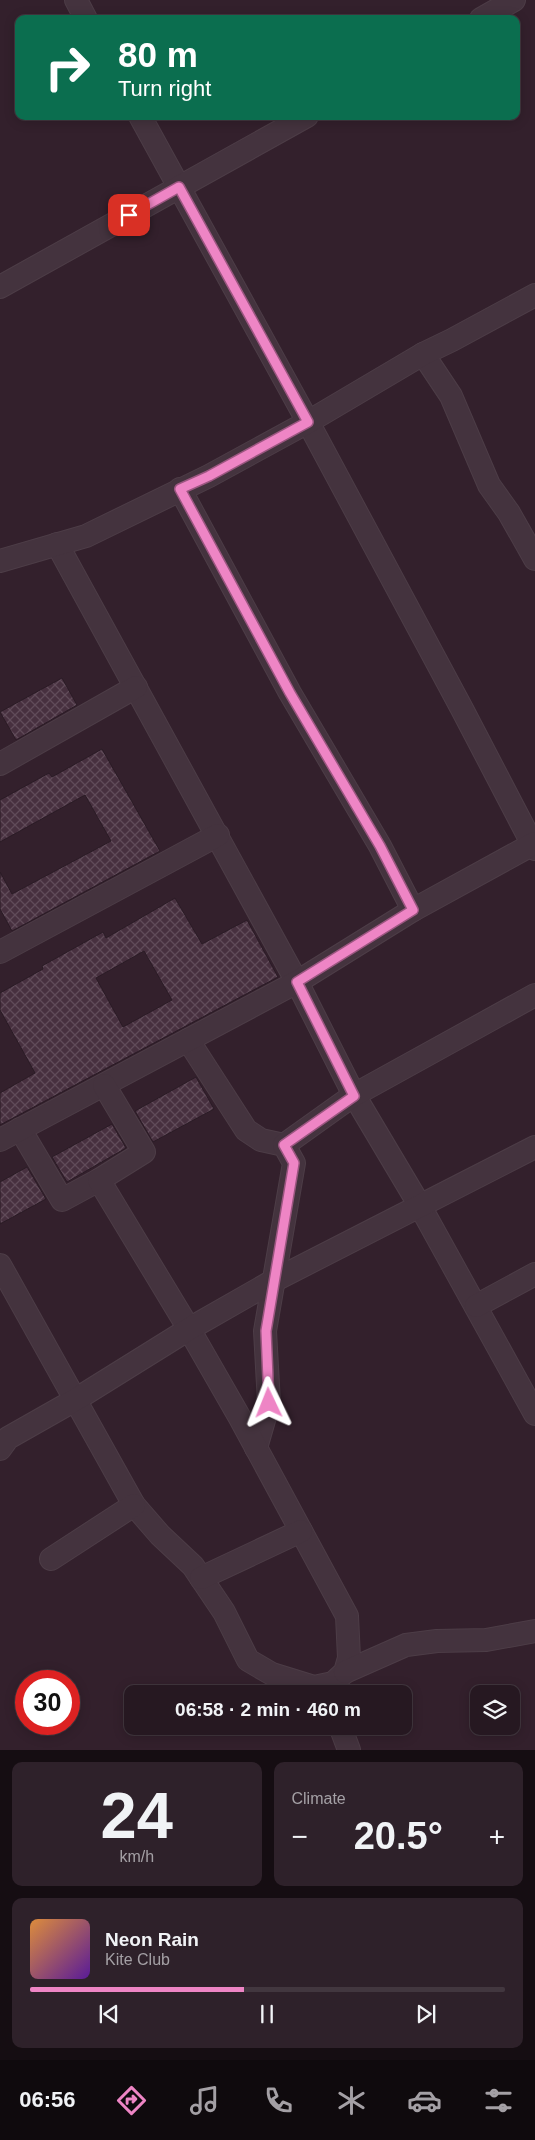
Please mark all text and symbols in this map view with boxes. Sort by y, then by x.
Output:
icon: right [35,35,100,100]
text: 80 m [118,35,198,74]
text: Turn right [118,76,211,101]
pin [108,194,150,236]
icon: arrive [115,201,143,229]
position arrow [242,1376,294,1428]
speed limit sign: 30 [15,1670,80,1735]
map controls [470,1685,520,1735]
button: layers [470,1685,520,1735]
text: 06:58 · 2 min · 460 m [175,1699,361,1720]
text: 24 [101,1779,173,1852]
text: Climate [292,1790,346,1807]
text: 20.5° [354,1815,443,1857]
text: − [292,1821,308,1852]
text: + [489,1821,505,1852]
text: km/h [119,1848,154,1865]
text: Neon Rain [105,1929,199,1950]
text: Kite Club [105,1951,170,1968]
icon: previous [95,2000,123,2028]
icon: pause [253,2000,281,2028]
icon: next [412,2000,440,2028]
icon: directions [114,2083,149,2118]
icon: music [187,2083,222,2118]
icon: phone [261,2083,296,2118]
icon: climate [334,2083,369,2118]
icon: car [407,2083,442,2118]
icon: filters [481,2083,516,2118]
text: 06:56 [19,2087,75,2112]

